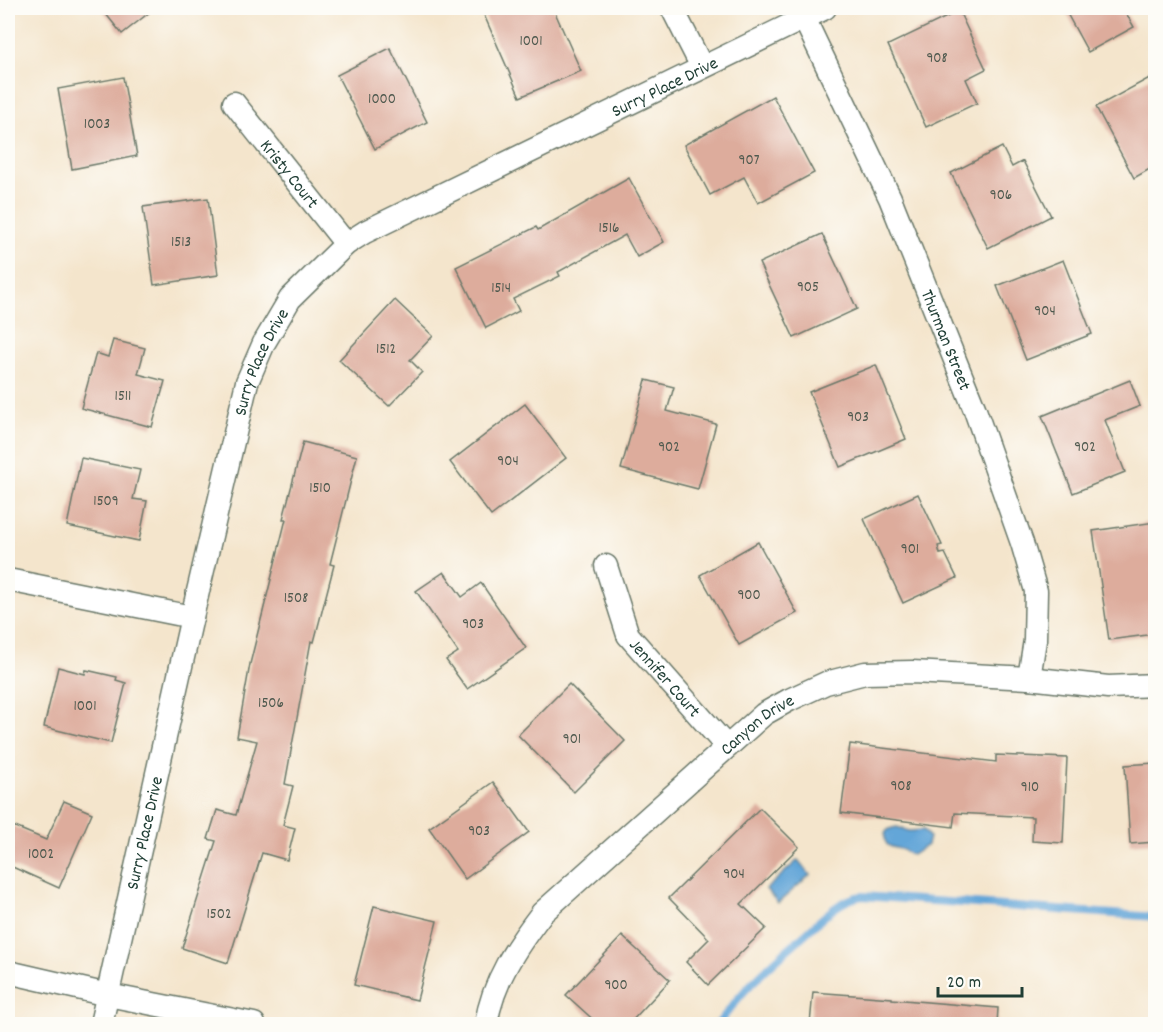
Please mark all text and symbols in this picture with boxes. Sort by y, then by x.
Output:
house number: 1001 [520,31,542,53]
house number: 908 [926,48,948,70]
street label: Surry Place Drive [608,52,723,125]
house number: 1000 [368,89,396,111]
house number: 1003 [84,114,110,136]
street label: Kristy Court [253,135,324,215]
house number: 907 [739,150,760,172]
house number: 906 [990,185,1012,207]
house number: 1516 [599,218,619,240]
house number: 1513 [171,232,191,254]
house number: 905 [797,277,819,299]
house number: 1514 [491,278,511,300]
street label: Thurman Street [913,286,976,395]
house number: 904 [1034,301,1056,323]
street label: Surry Place Drive [229,304,297,419]
house number: 1512 [376,339,396,361]
house number: 1511 [115,386,131,408]
house number: 903 [847,407,869,429]
house number: 902 [658,437,680,459]
house number: 902 [1074,437,1096,459]
house number: 904 [497,451,519,473]
house number: 1510 [309,478,331,500]
house number: 1509 [93,491,119,513]
house number: 901 [901,539,919,561]
house number: 900 [737,585,761,607]
house number: 1508 [284,588,308,610]
house number: 903 [462,614,484,636]
street label: Jennifer Court [622,634,705,724]
street label: Canyon Drive [716,689,800,762]
house number: 1506 [258,693,284,715]
house number: 1001 [74,696,96,718]
house number: 901 [563,729,581,751]
street label: Surry Place Drive [121,774,171,892]
house number: 908 [890,776,912,798]
house number: 910 [1021,777,1039,799]
house number: 903 [468,821,490,843]
house number: 1002 [28,844,54,866]
house number: 904 [723,864,745,886]
house number: 1502 [207,904,231,926]
scale bar [938,960,1022,998]
text: 20 m [947,971,981,996]
house number: 900 [604,975,628,997]

